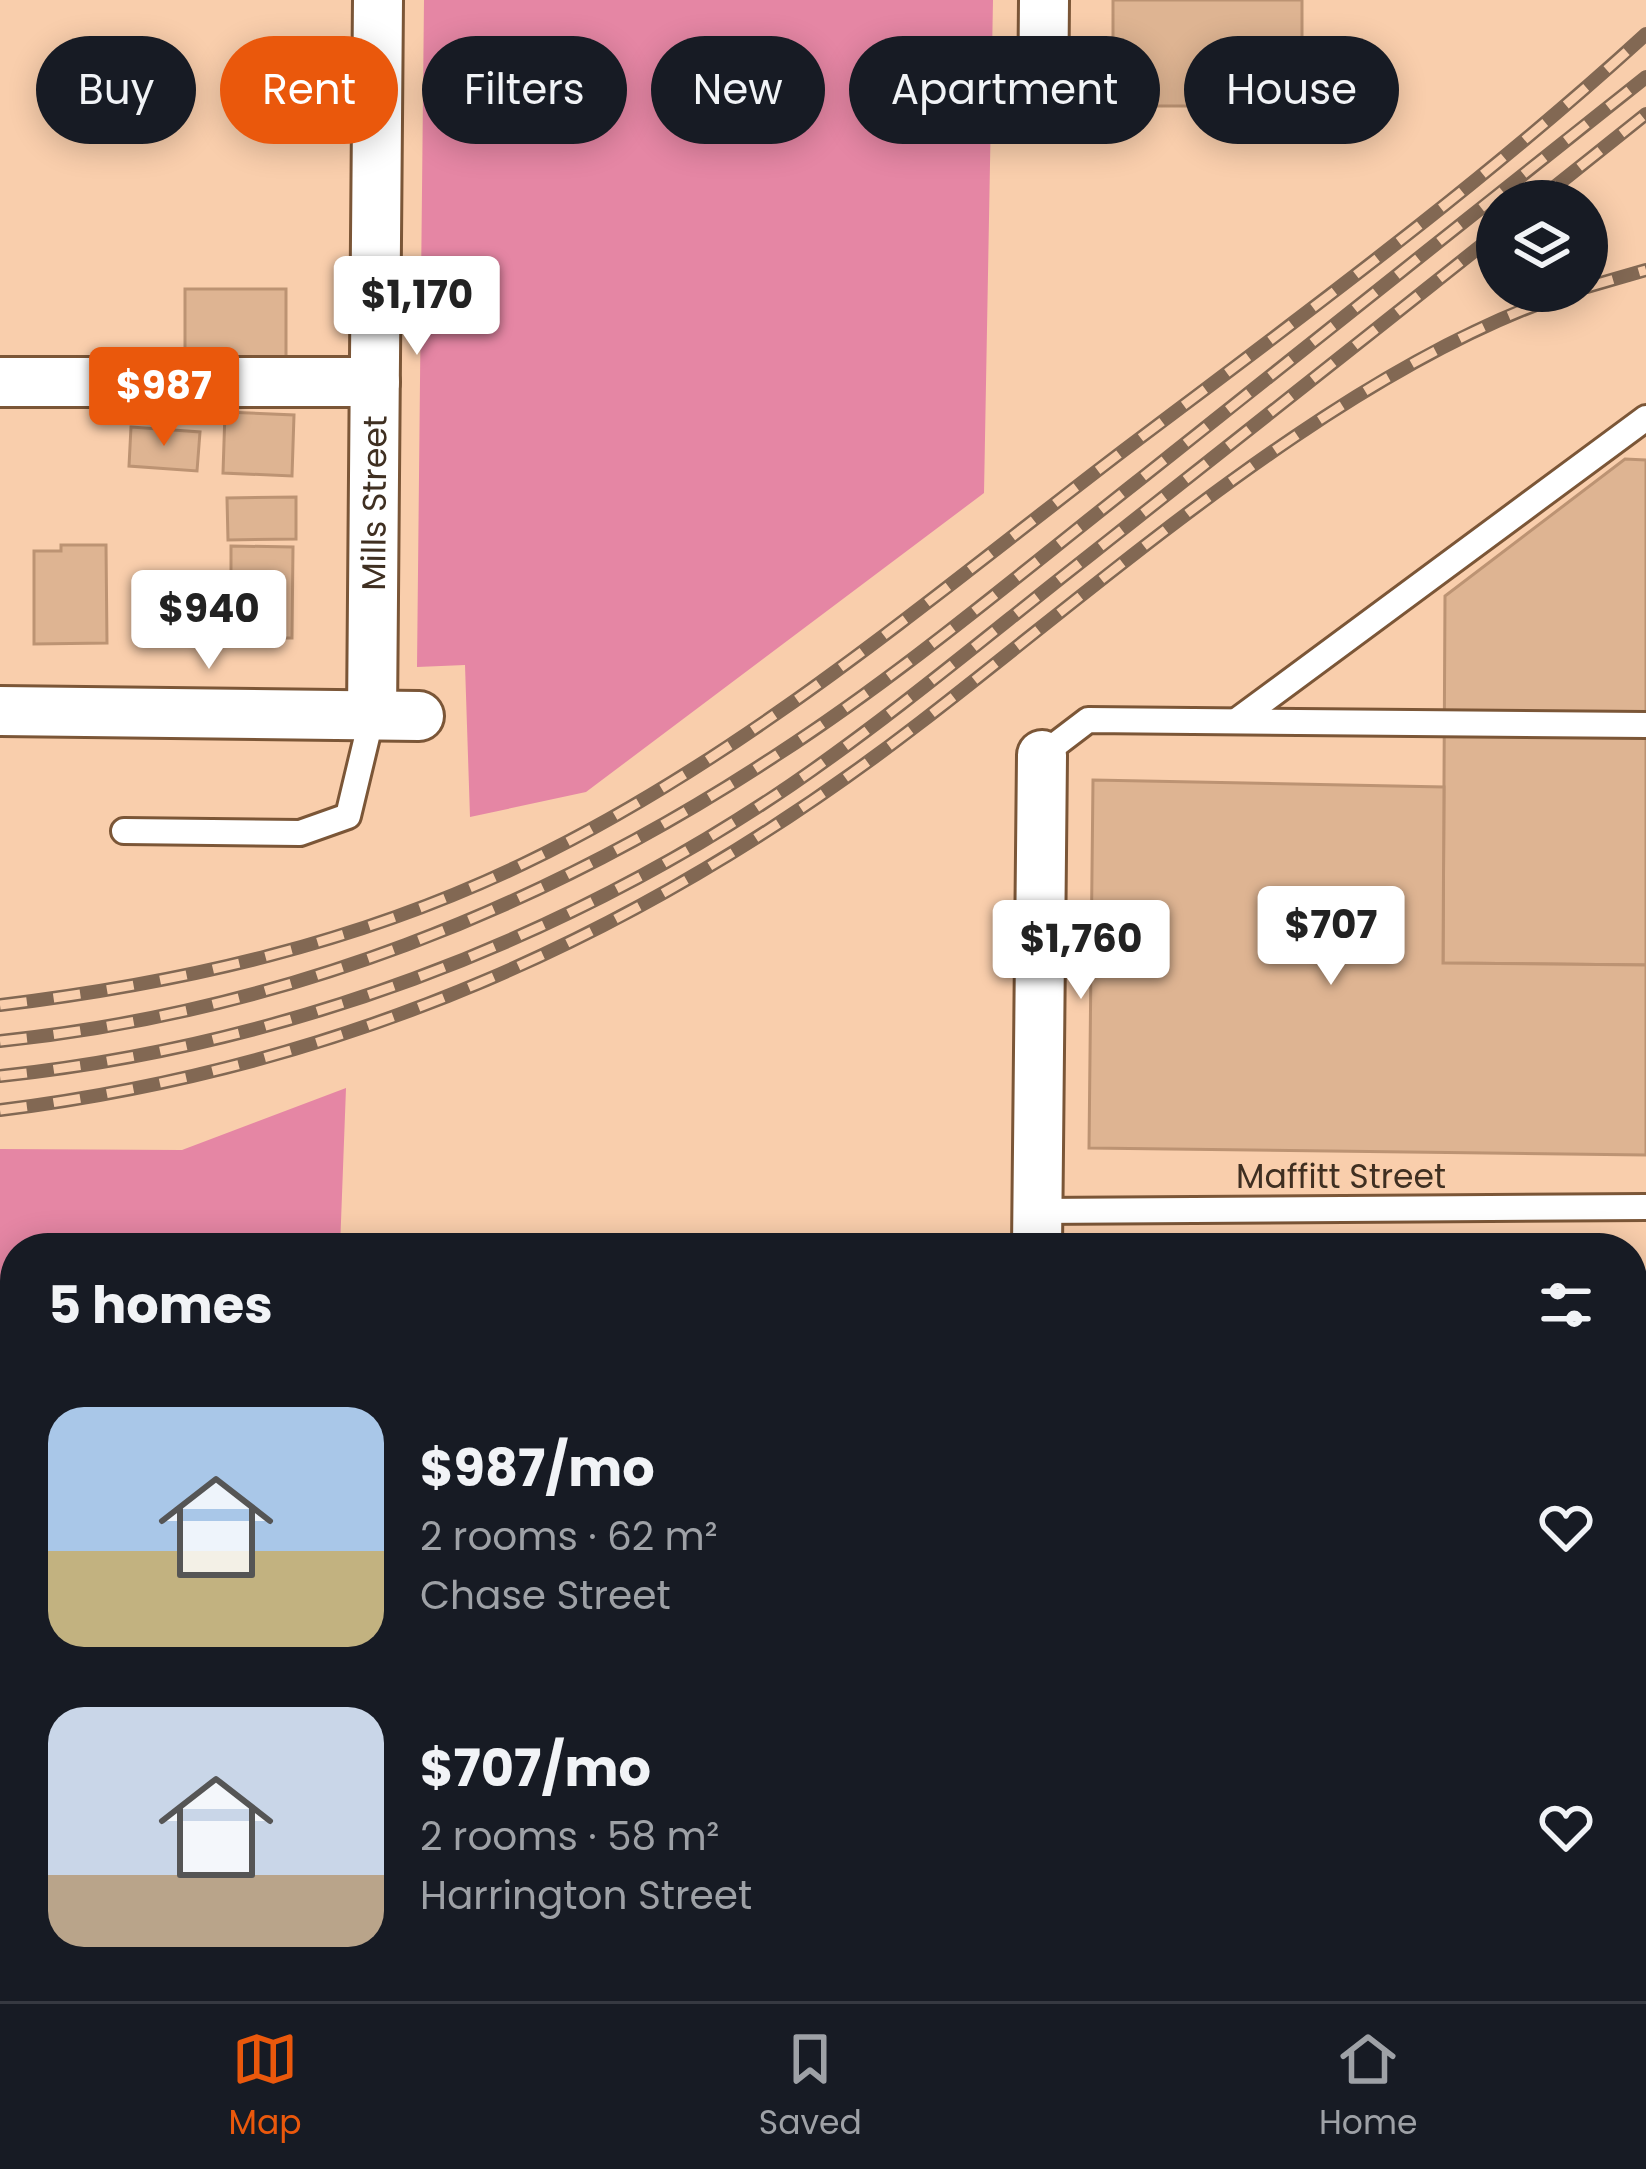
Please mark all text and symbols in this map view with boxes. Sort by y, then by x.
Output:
chip: Buy [36,36,196,144]
chip: Rent [220,36,398,144]
chip: Filters [422,36,627,144]
chip: New [651,36,825,144]
chip: Apartment [849,36,1160,144]
chip: House [1184,36,1399,144]
map controls [1476,180,1608,312]
button: layers [1476,180,1608,312]
pin: $1,170 [319,256,515,358]
text: $1,170 [361,267,473,322]
pin: $987 [93,347,235,449]
text: $987 [116,358,212,413]
street label: Mills Street [350,415,398,591]
pin: $940 [138,570,280,672]
text: $940 [158,581,260,636]
pin: $707 [1260,886,1402,988]
text: $707 [1285,897,1377,952]
pin: $1,760 [983,900,1179,1002]
text: $1,760 [1020,911,1142,966]
street label: Maffitt Street [1236,1153,1446,1200]
text: 5 homes [48,1269,273,1341]
icon: filters [1533,1272,1599,1338]
text: $987/mo [420,1432,655,1504]
icon: home [144,1455,288,1599]
icon: heart [1533,1494,1599,1560]
text: 2 rooms · 62 m² [420,1509,718,1564]
text: Chase Street [420,1568,671,1623]
text: $707/mo [420,1732,651,1804]
icon: home [144,1755,288,1899]
icon: heart [1533,1794,1599,1860]
text: 2 rooms · 58 m² [420,1809,719,1864]
text: Harrington Street [420,1868,752,1923]
tab: Map [229,2026,302,2148]
tab: Saved [759,2026,862,2148]
tab: Home [1319,2026,1417,2148]

